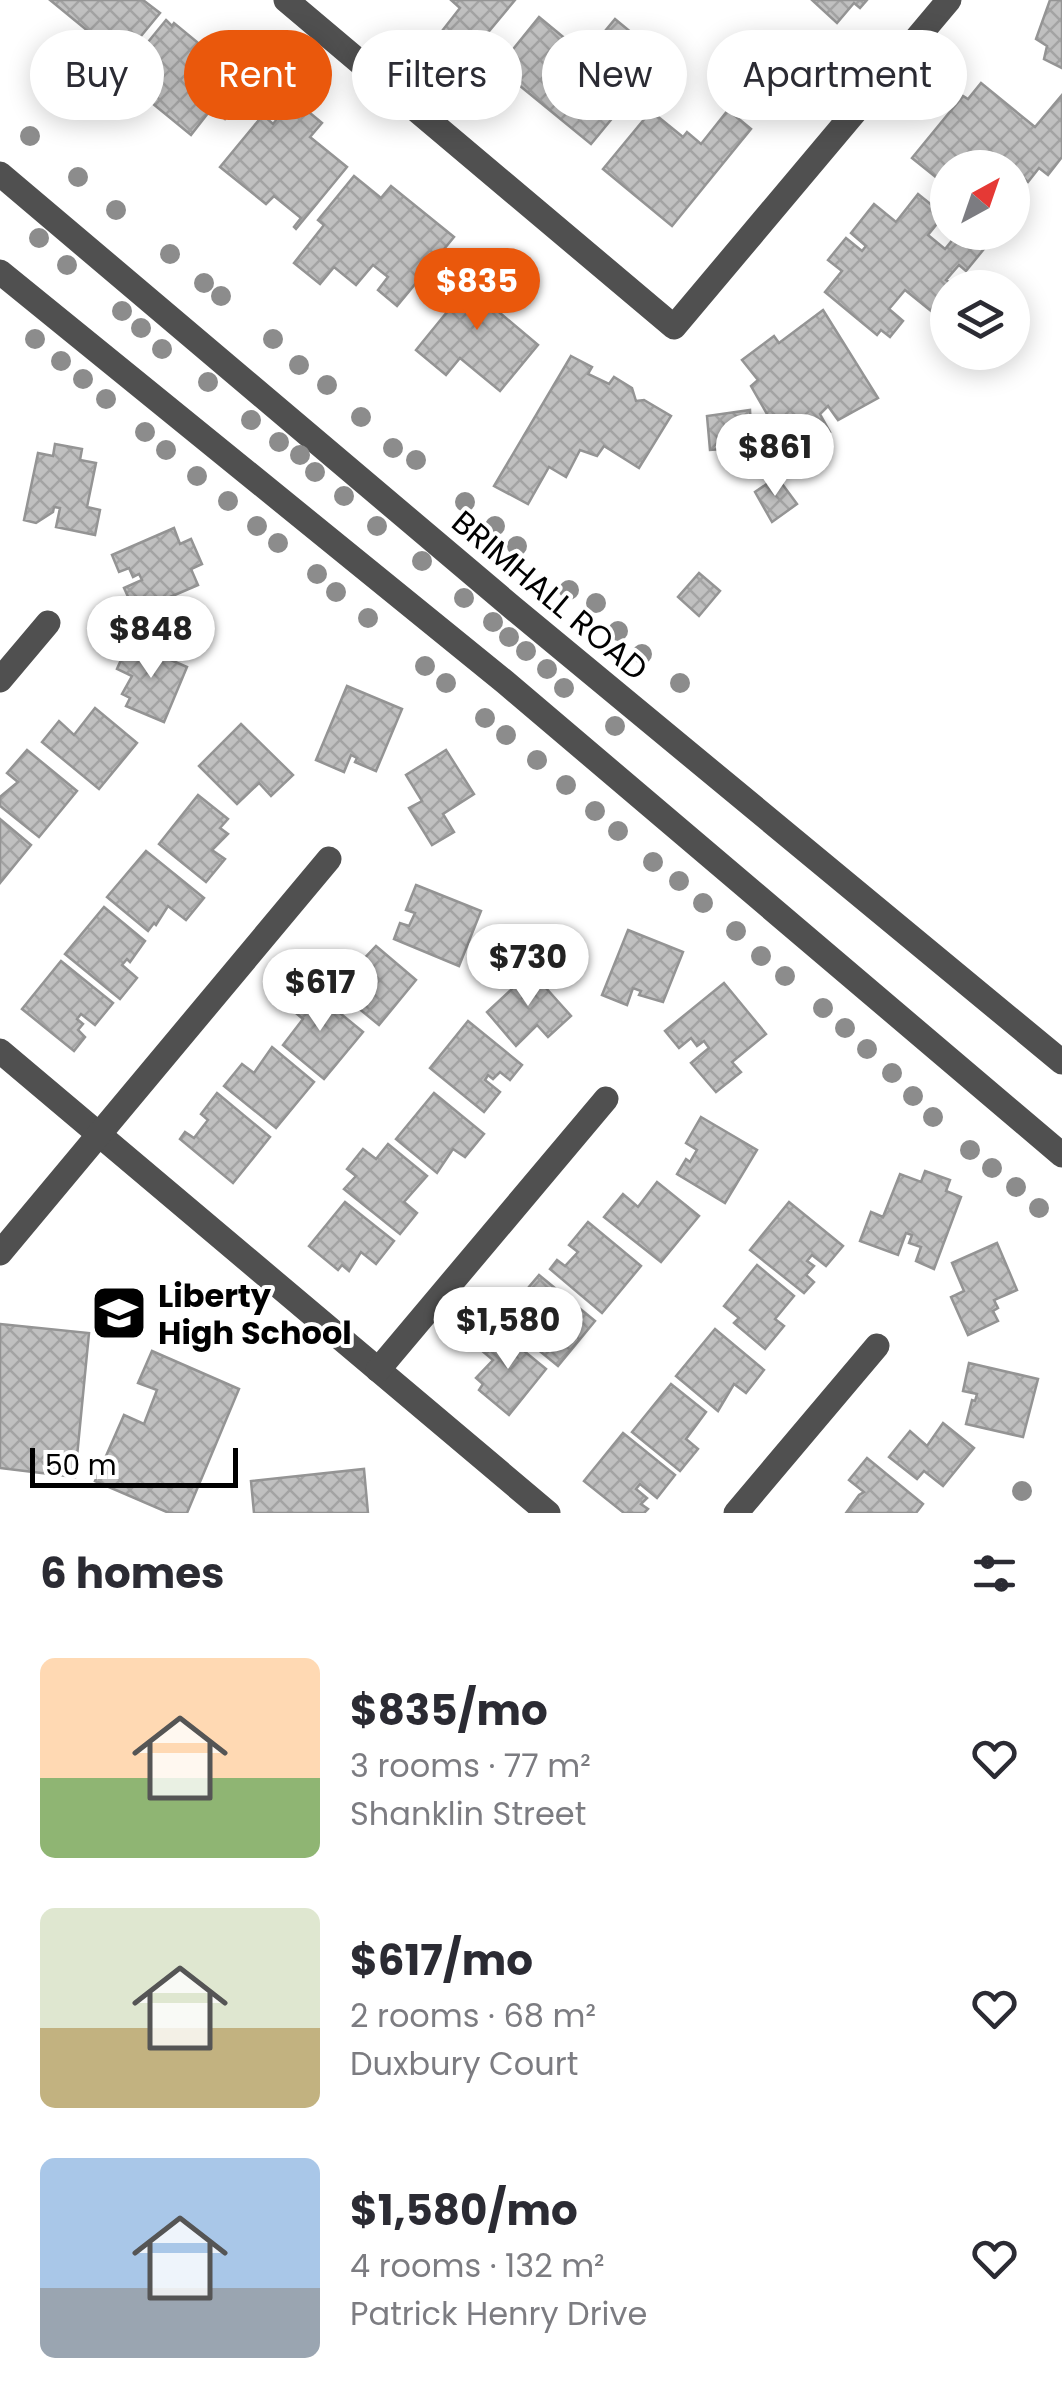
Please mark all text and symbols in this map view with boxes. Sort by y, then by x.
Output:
chip: Buy [30,30,164,120]
chip: Rent [184,30,332,120]
chip: Filters [352,30,522,120]
chip: New [542,30,687,120]
chip: Apartment [707,30,967,120]
north arrow [930,150,1030,250]
map controls [930,150,1030,370]
pin: $835 [418,248,536,333]
text: $835 [436,258,518,303]
button: layers [930,270,1030,370]
pin: $861 [716,414,834,499]
text: $861 [738,424,812,469]
street label: BRIMHALL ROAD [442,500,658,690]
pin: $848 [92,596,210,681]
text: $848 [109,606,193,651]
pin: $730 [469,924,587,1009]
text: $730 [489,934,567,979]
pin: $617 [261,949,379,1034]
text: $617 [285,959,355,1004]
place label: Liberty High School [158,1273,352,1355]
school or university icon: Liberty High School [89,1283,149,1343]
pin: $1,580 [427,1287,589,1372]
text: $1,580 [456,1297,560,1342]
scale bar [30,1443,238,1488]
text: 50 m [45,1446,116,1485]
text: 6 homes [40,1544,225,1603]
icon: filters [967,1546,1022,1601]
text: $835/mo [350,1681,548,1740]
icon: home [120,1698,240,1818]
icon: heart [967,1731,1022,1786]
text: 3 rooms · 77 m² [350,1743,591,1788]
text: Shanklin Street [350,1791,586,1836]
text: $617/mo [350,1931,533,1990]
icon: home [120,1948,240,2068]
icon: heart [967,1981,1022,2036]
text: 2 rooms · 68 m² [350,1993,596,2038]
text: Duxbury Court [350,2041,578,2086]
text: $1,580/mo [350,2181,578,2240]
icon: home [120,2198,240,2318]
icon: heart [967,2231,1022,2286]
text: 4 rooms · 132 m² [350,2243,605,2288]
text: Patrick Henry Drive [350,2291,647,2336]

